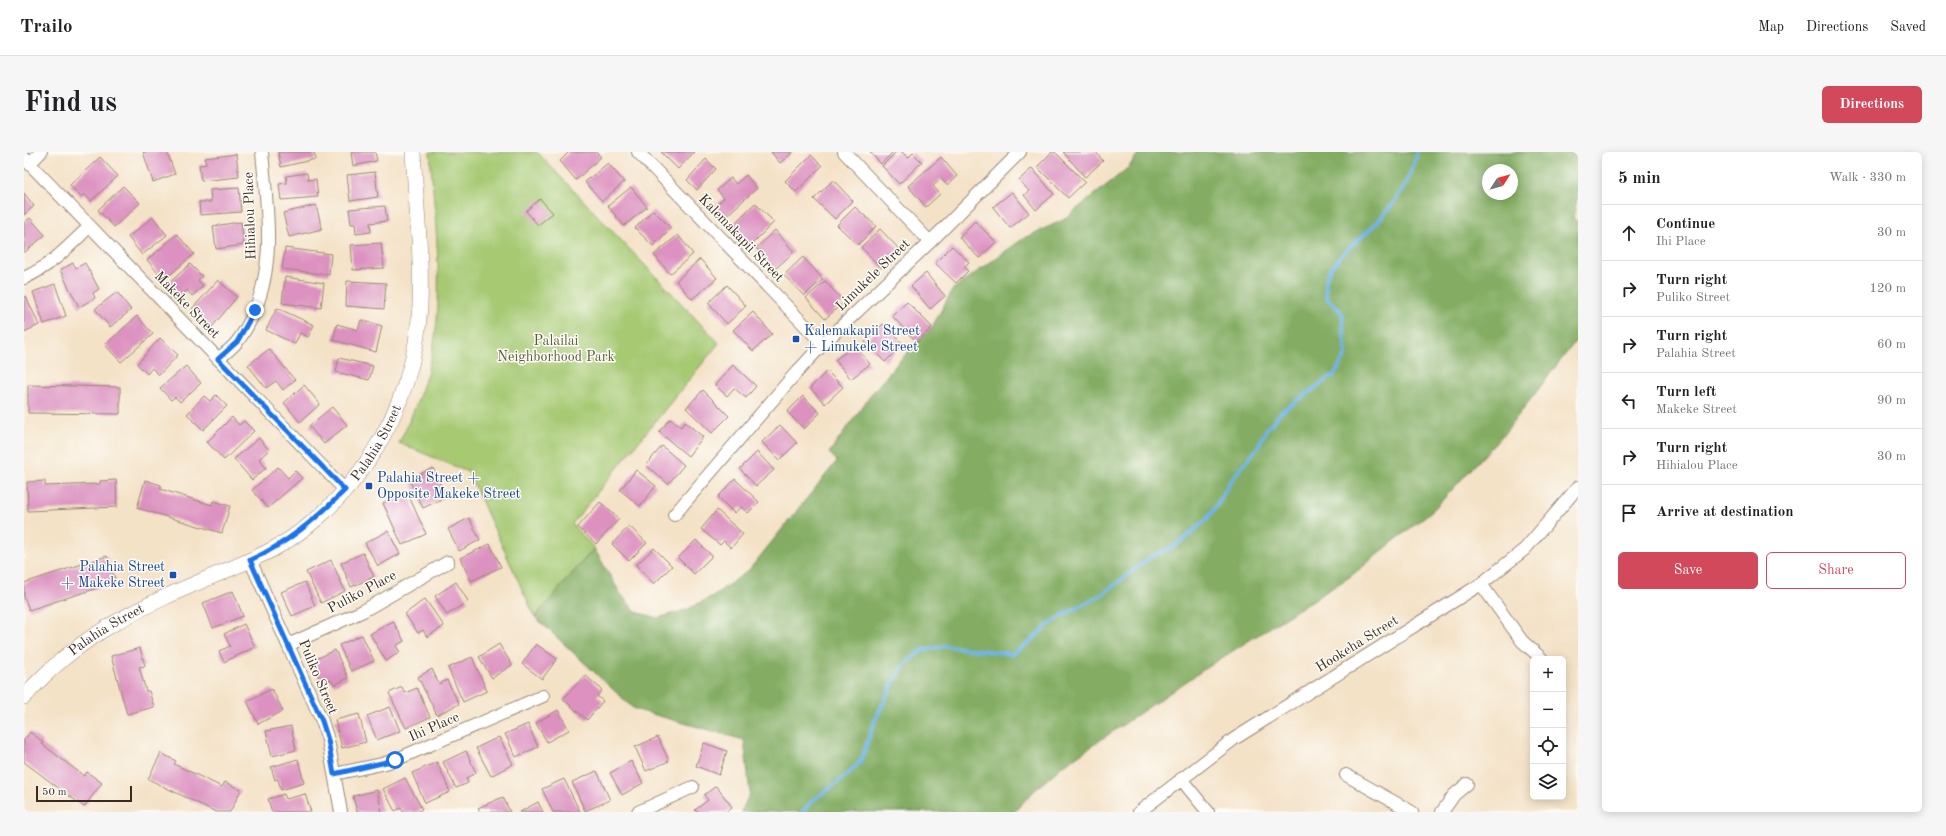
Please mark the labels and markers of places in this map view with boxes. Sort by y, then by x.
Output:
place label: Kalemakapii Street + Limukele Street [804,324,920,354]
marker: Kalemakapii Street + Limukele Street [791,334,801,344]
place label: Palahia Street + Opposite Makeke Street [377,471,521,501]
marker: Palahia Street + Opposite Makeke Street [364,481,374,491]
place label: Palahia Street + Makeke Street [61,560,165,590]
marker: Palahia Street + Makeke Street [168,570,178,580]

